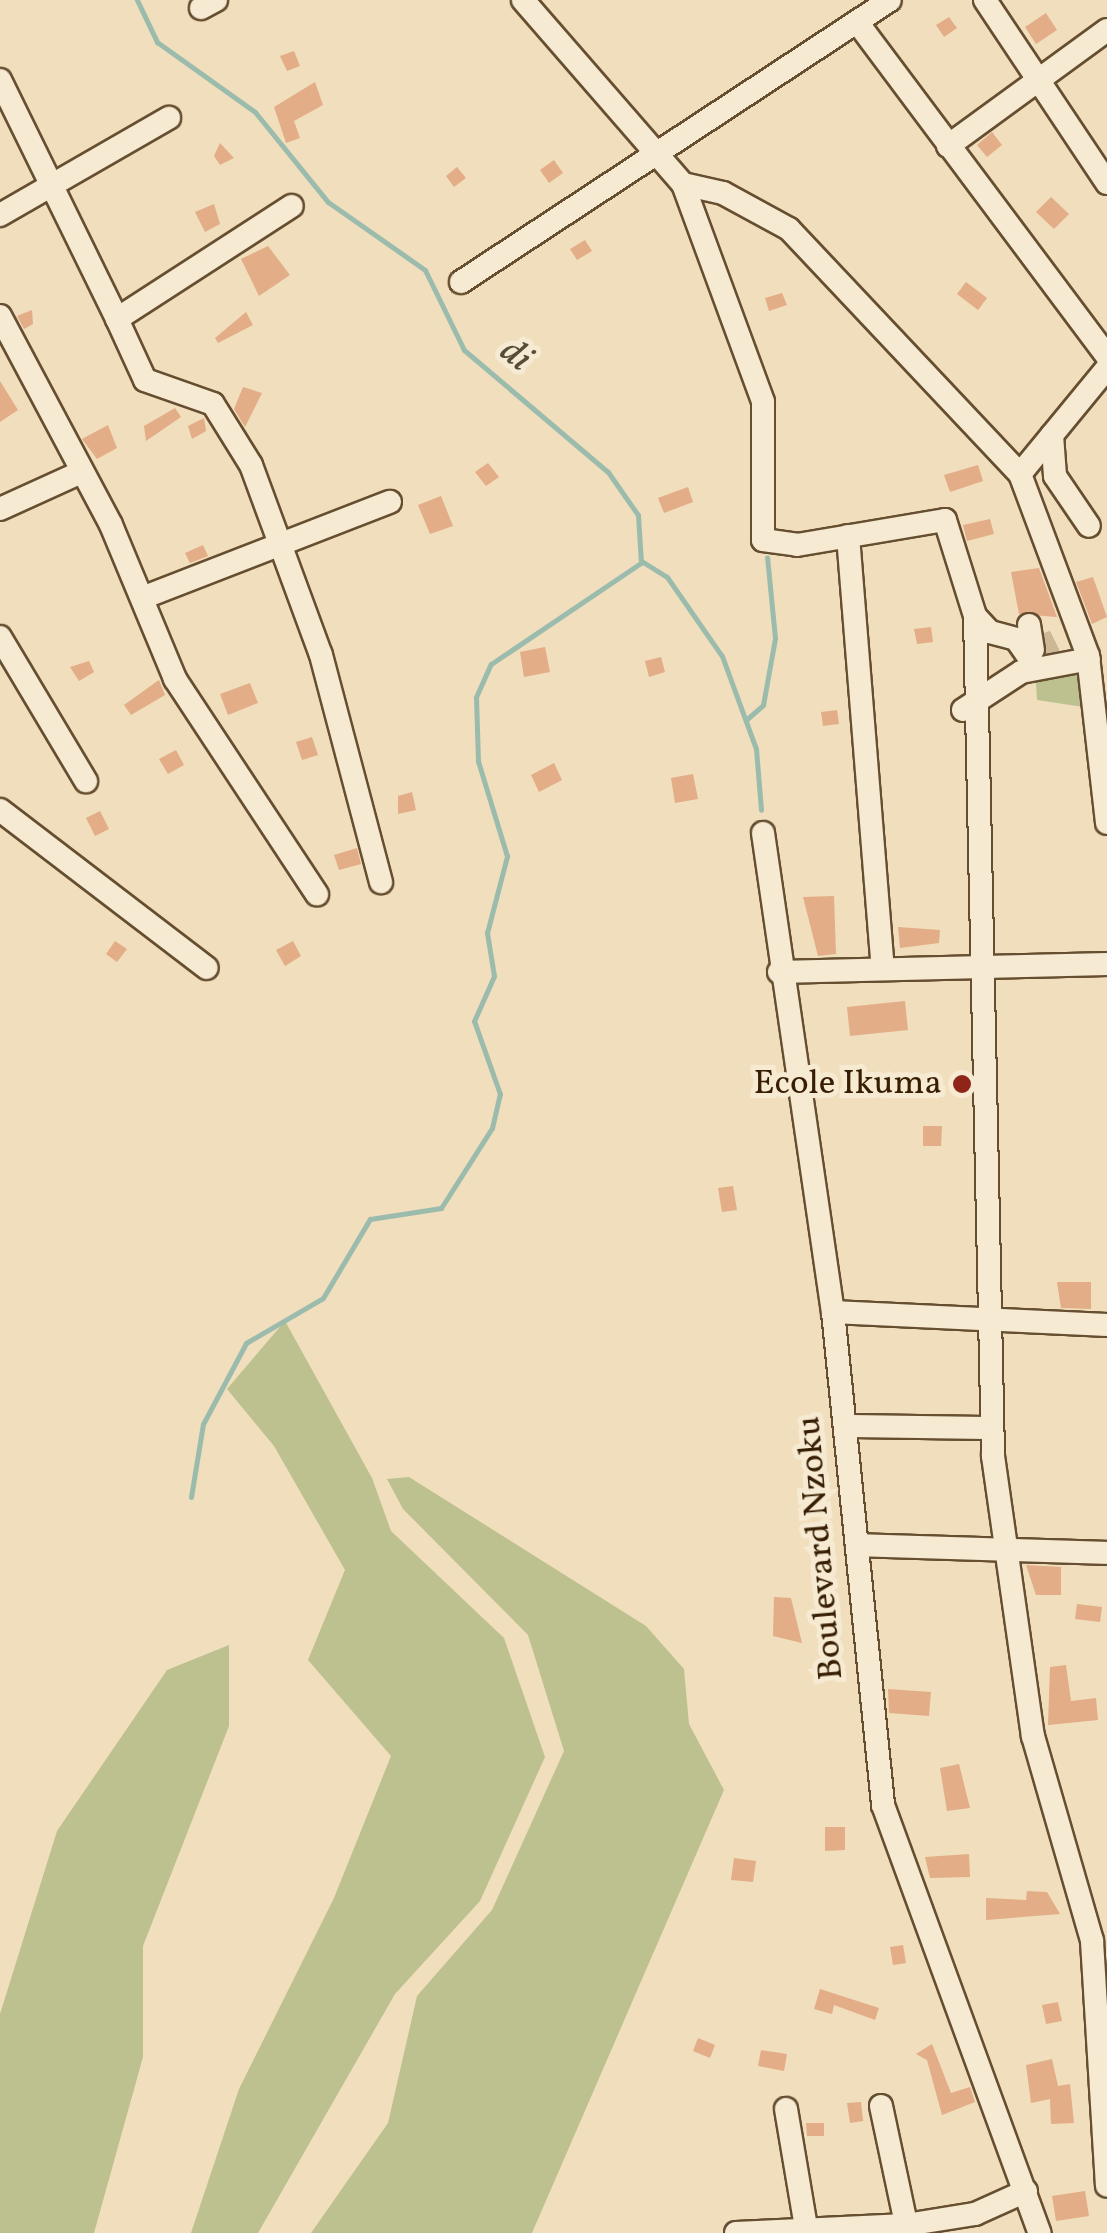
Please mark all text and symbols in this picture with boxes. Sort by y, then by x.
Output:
water label: di [490,330,540,382]
place label: Ecole Ikuma [753,1063,942,1105]
marker: Ecole Ikuma [951,1073,973,1095]
street label: Boulevard Nzoku [789,1414,853,1682]

